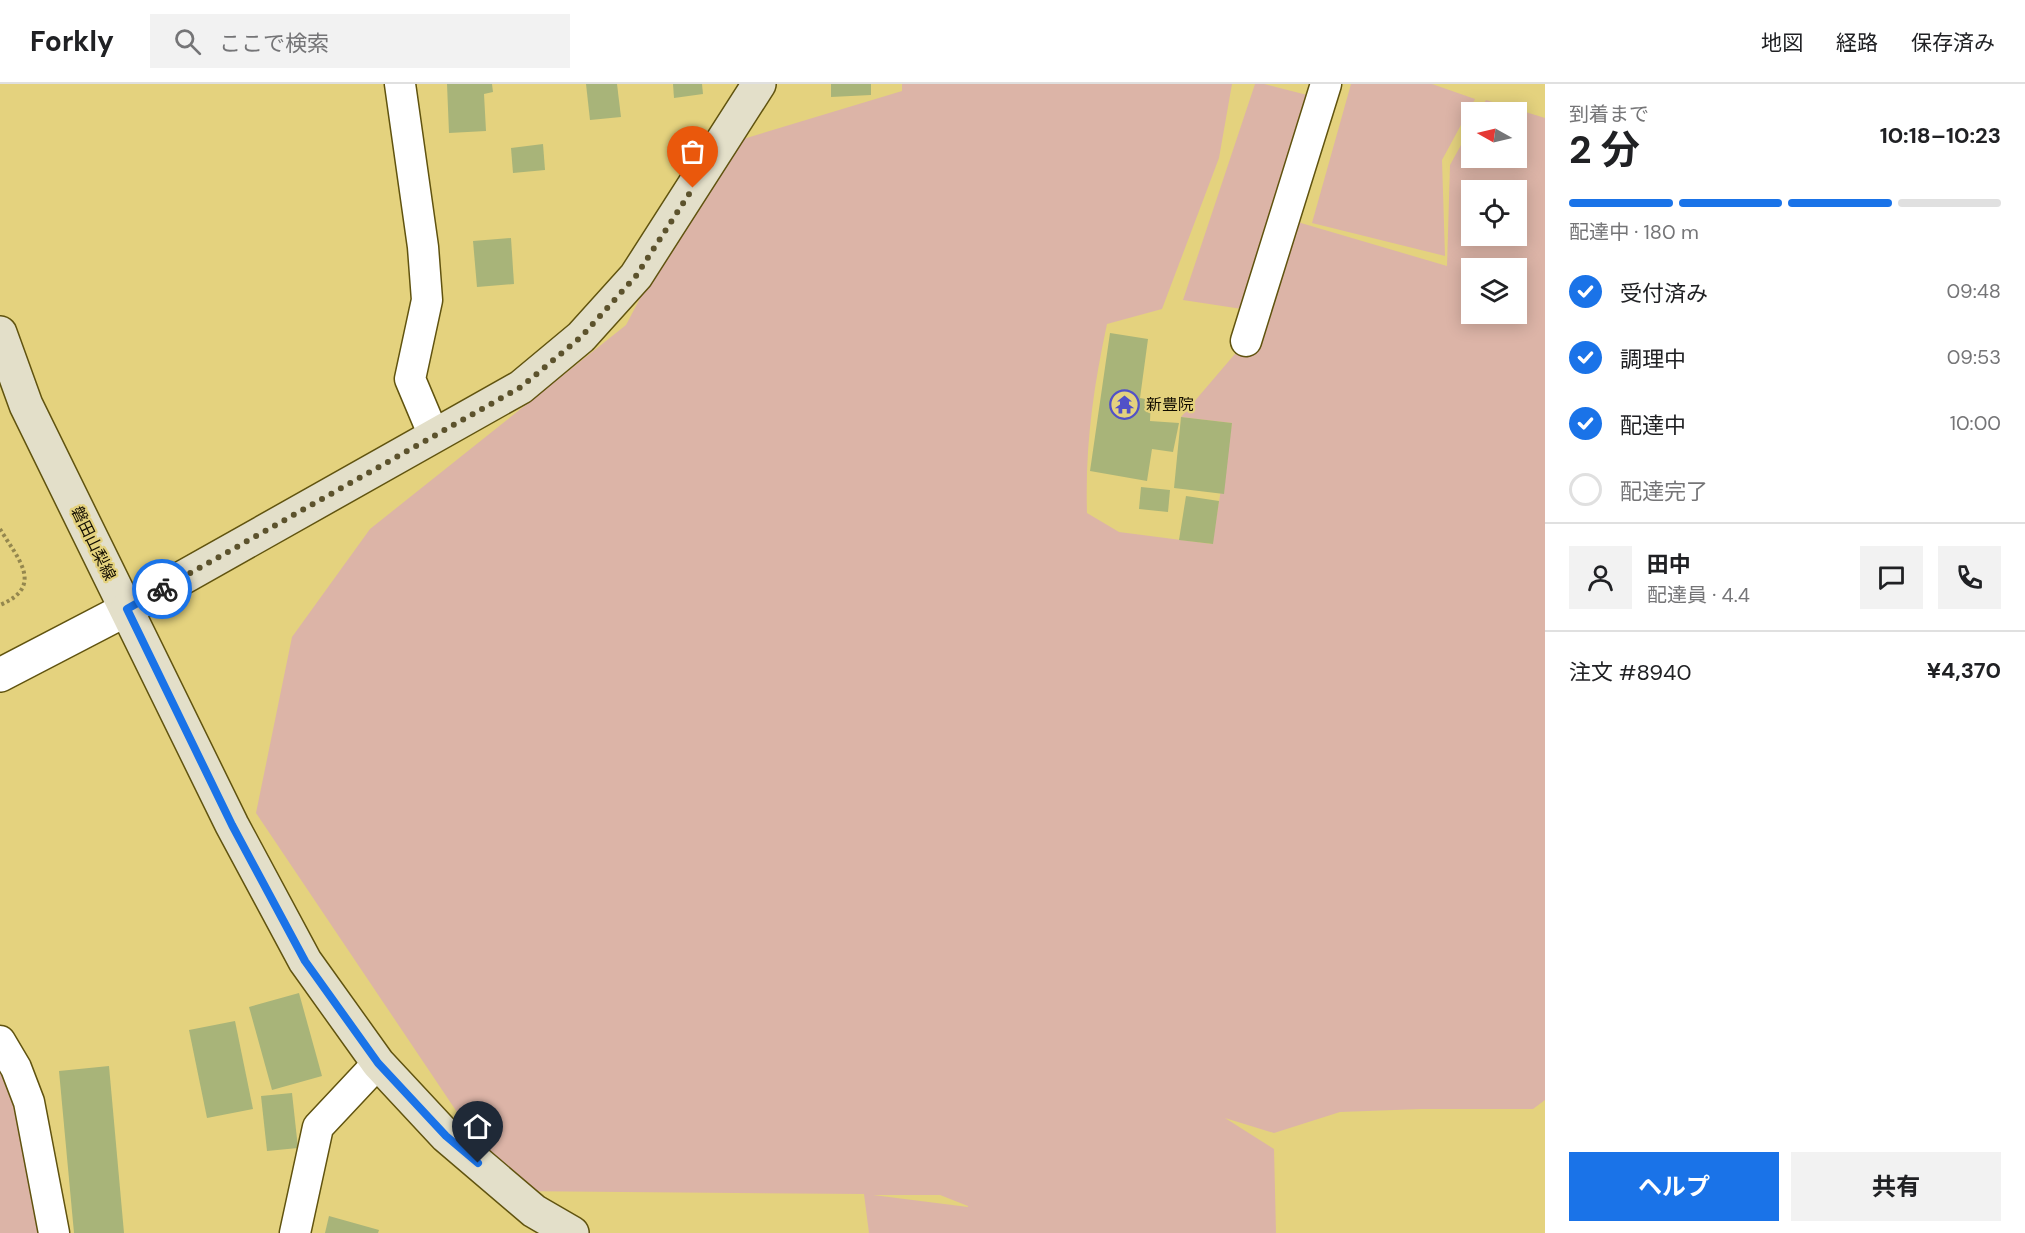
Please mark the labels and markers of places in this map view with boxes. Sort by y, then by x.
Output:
pin [667,126,718,188]
temple icon: 新豊院 [1109,388,1141,420]
place label: 新豊院 [1146,394,1194,415]
pin [452,1101,503,1163]

